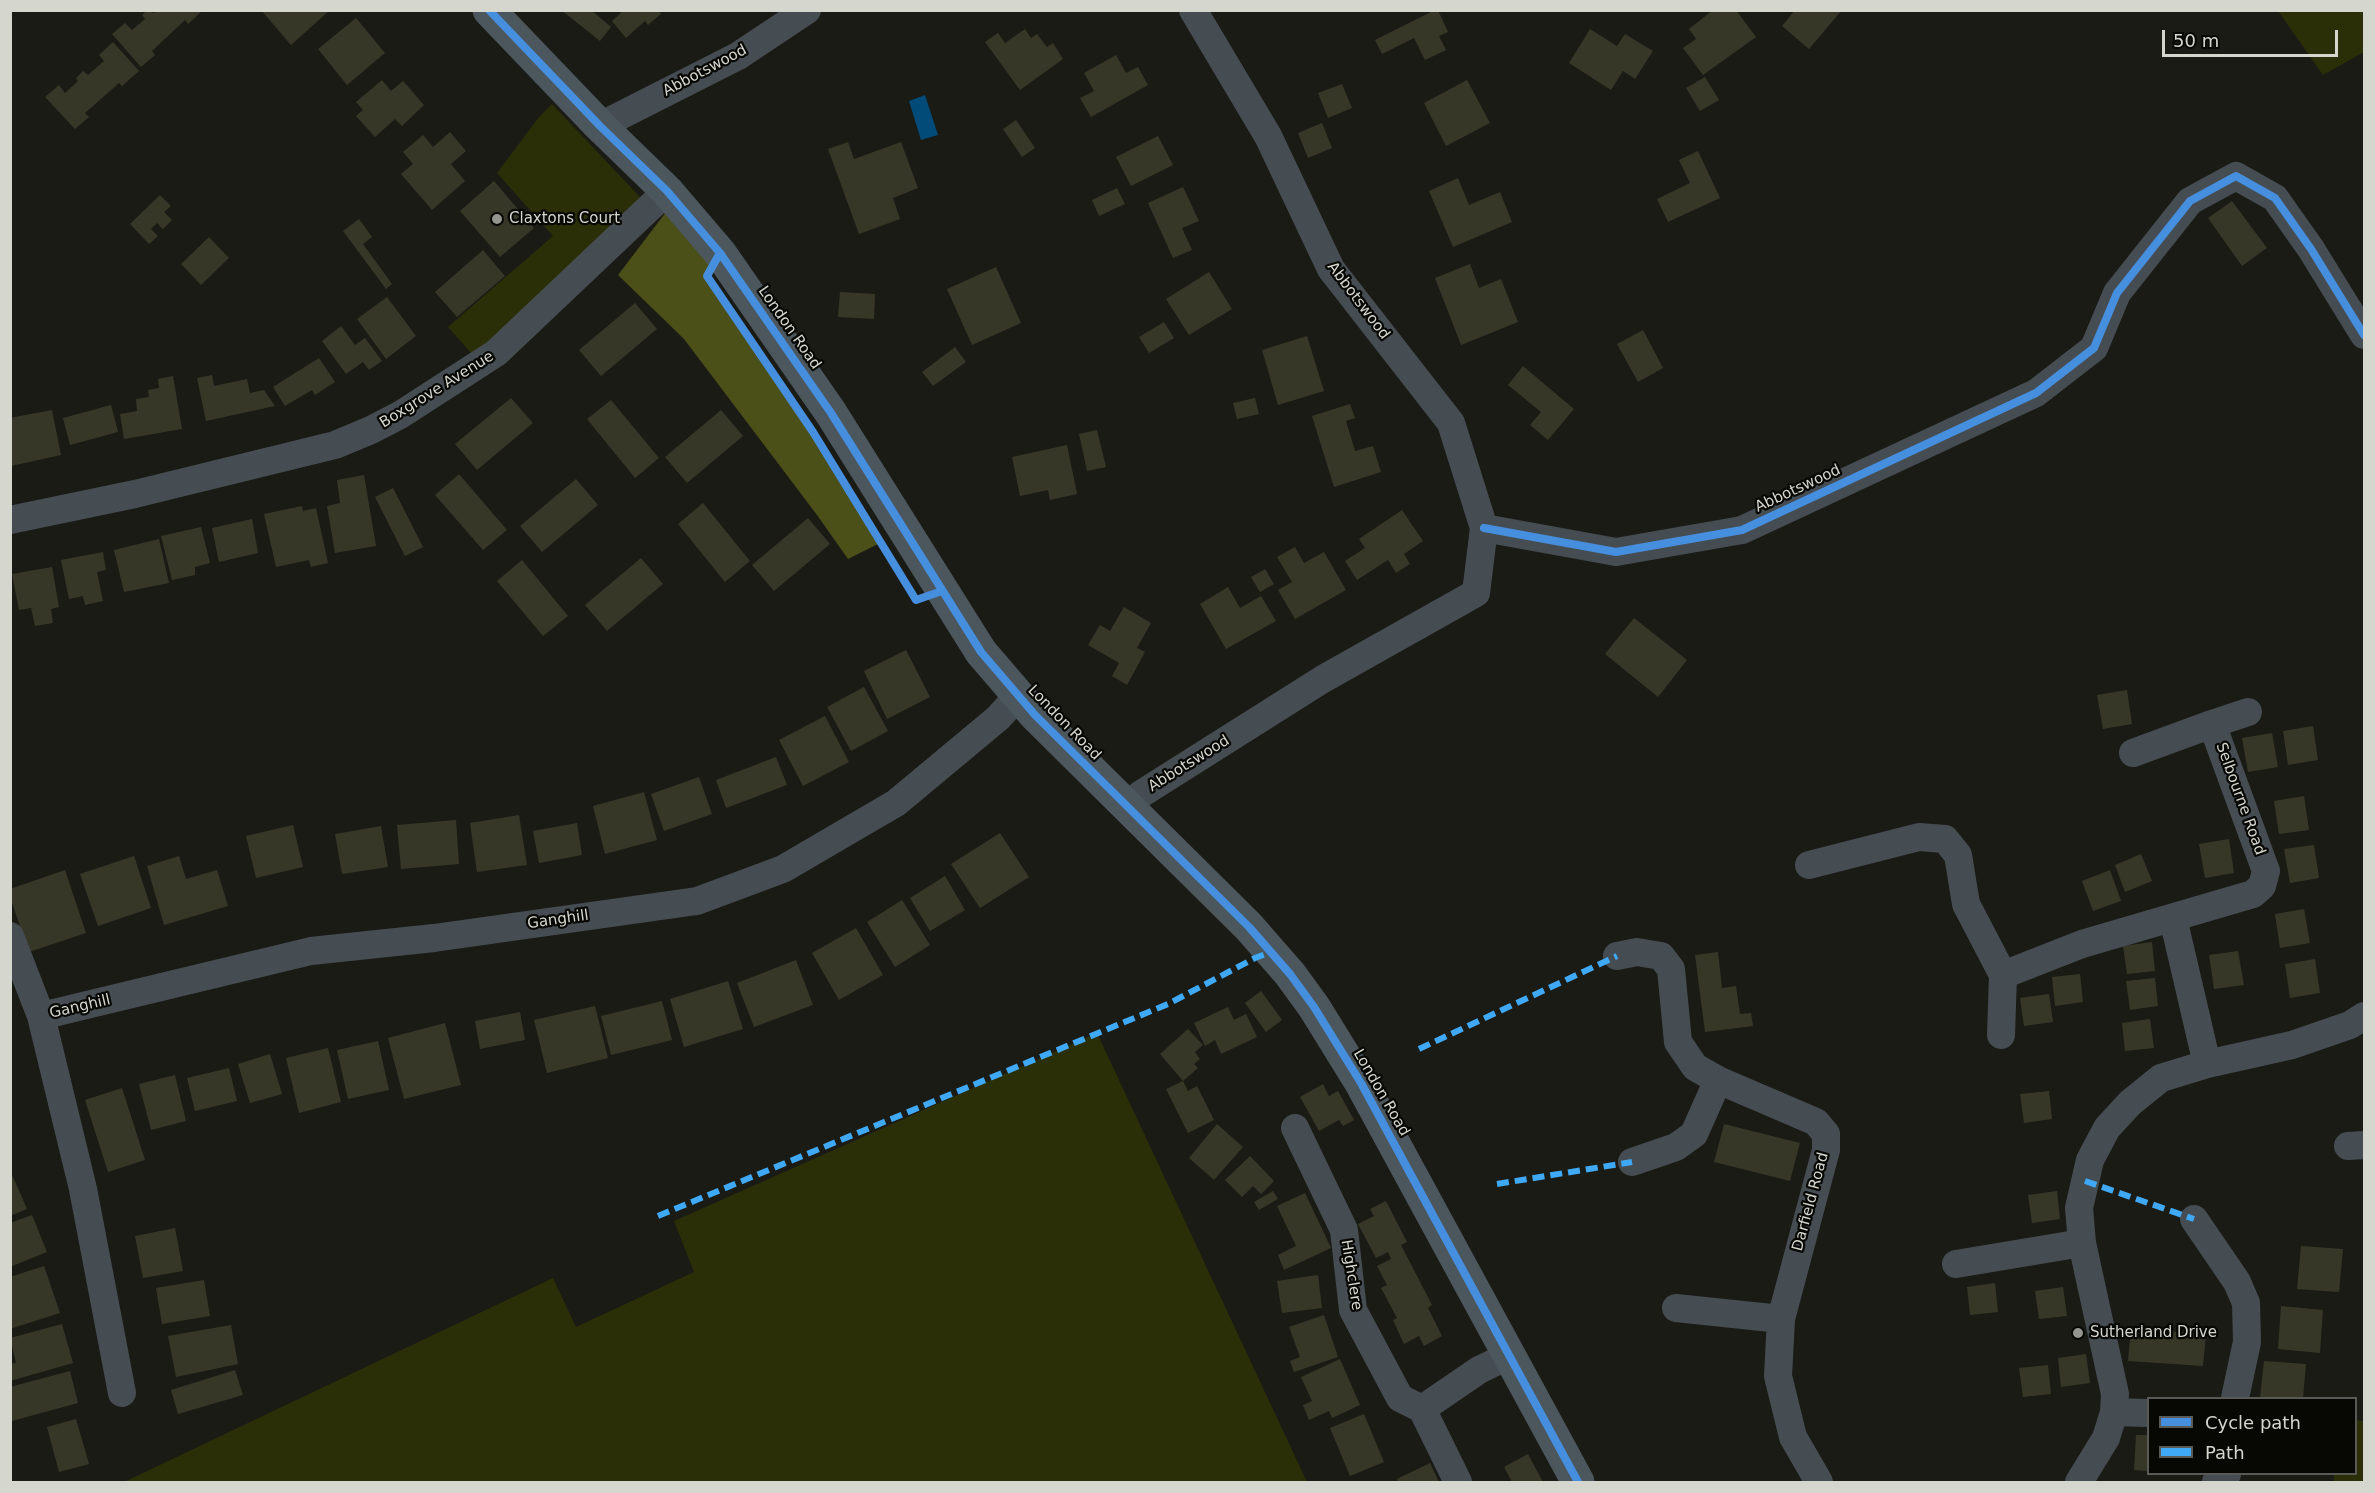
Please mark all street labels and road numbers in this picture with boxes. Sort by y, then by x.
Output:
street label: Abbotswood [660,41,750,101]
street label: Abbotswood [1323,259,1393,343]
street label: London Road [754,283,824,373]
street label: Boxgrove Avenue [377,348,497,432]
street label: Abbotswood [1752,461,1844,517]
street label: London Road [1024,682,1104,764]
street label: Abbotswood [1145,732,1233,796]
street label: Selbourne Road [2211,740,2269,858]
street label: Ganghill [526,907,590,933]
street label: Ganghill [48,991,112,1023]
street label: London Road [1349,1046,1413,1140]
street label: Darfield Road [1789,1151,1833,1253]
street label: Highclere [1337,1238,1365,1312]

